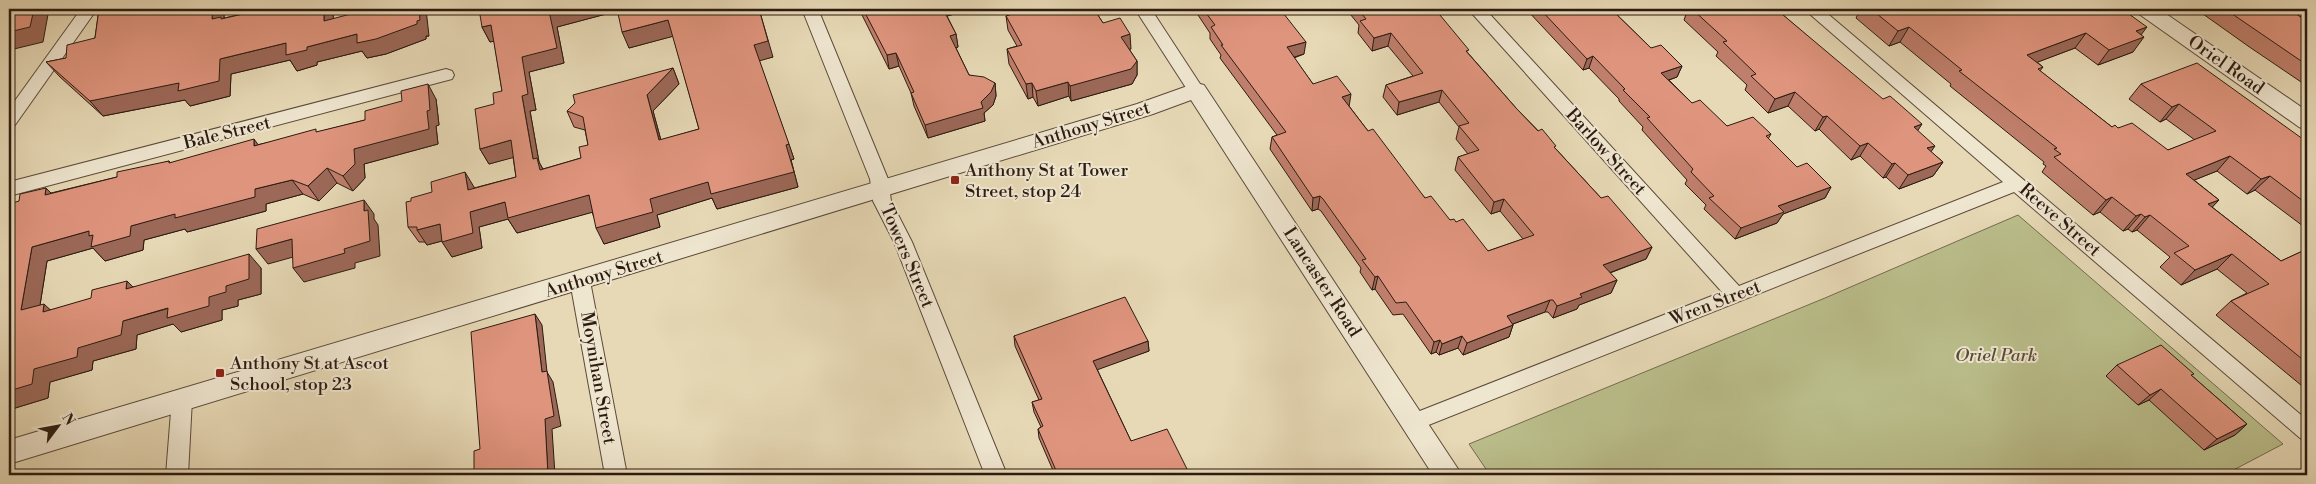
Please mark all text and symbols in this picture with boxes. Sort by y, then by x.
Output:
street label: Oriel Road [2183,30,2269,100]
street label: Anthony Street [1028,96,1154,154]
street label: Barlow Street [1560,103,1652,201]
street label: Bale Street [180,111,273,155]
place label: Anthony St at Tower Street, stop 24 [964,159,1128,203]
marker: Anthony St at Tower Street, stop 24 [949,174,961,186]
street label: Reeve Street [2014,178,2106,262]
street label: Towers Street [875,201,939,312]
street label: Lancaster Road [1278,223,1367,342]
street label: Anthony Street [541,245,667,303]
street label: Wren Street [1665,275,1764,331]
street label: Moynihan Street [575,310,621,447]
park label: Oriel Park [1955,344,2037,367]
place label: Anthony St at Ascot School, stop 23 [229,352,389,396]
marker: Anthony St at Ascot School, stop 23 [214,367,226,379]
north arrow [32,402,82,452]
text: N [58,410,79,429]

